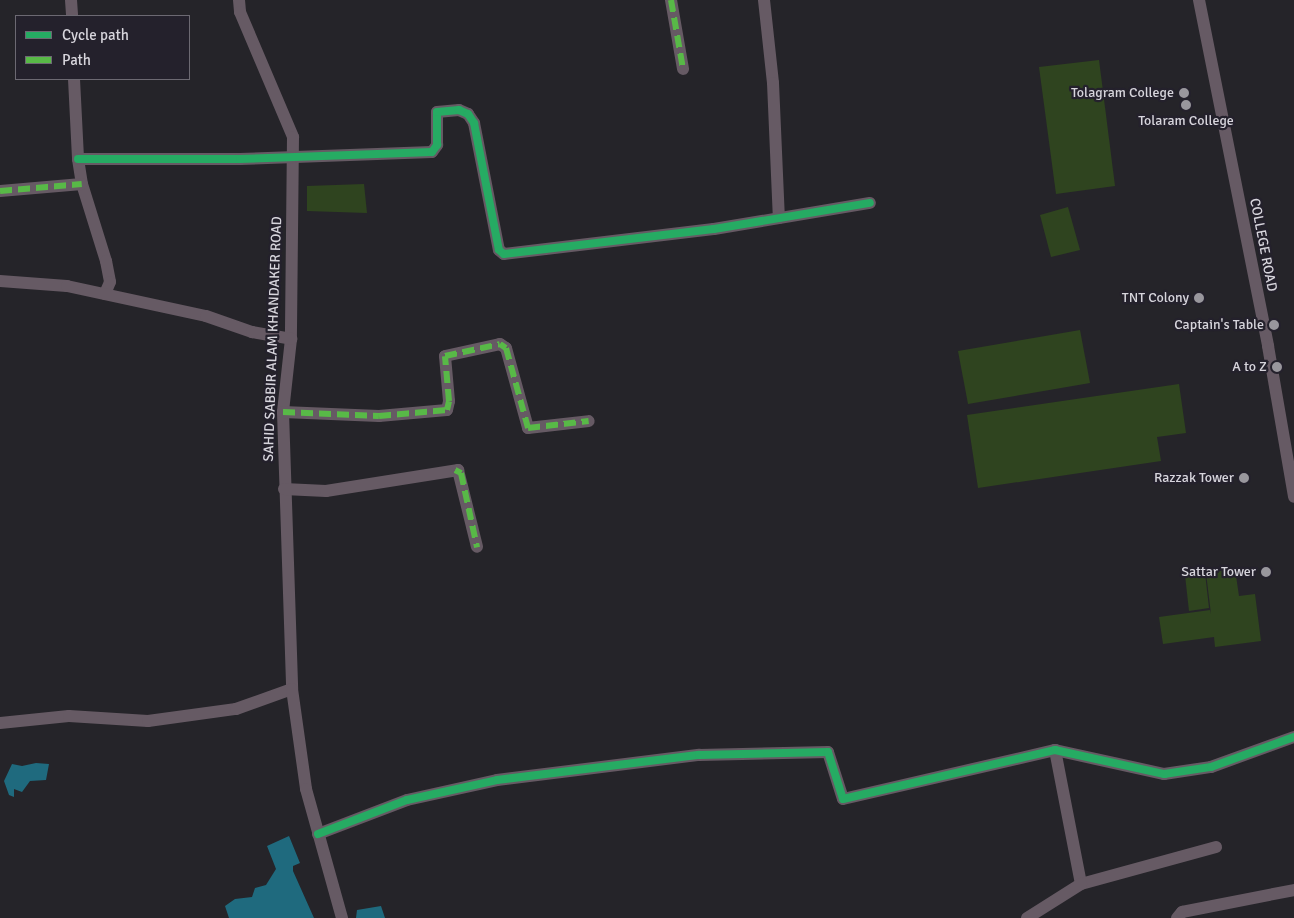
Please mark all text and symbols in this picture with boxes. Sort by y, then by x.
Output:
legend [15,15,190,80]
text: Cycle path [62,26,129,44]
text: Path [62,51,91,69]
place label: Tolagram College [1071,85,1174,101]
marker: Tolagram College [1178,87,1190,99]
marker: Tolaram College [1180,99,1192,111]
place label: Tolaram College [1138,113,1234,129]
street label: COLLEGE ROAD [1246,197,1280,293]
street label: SAHID SABBIR ALAM KHANDAKER ROAD [260,216,286,462]
place label: TNT Colony [1122,290,1189,306]
marker: TNT Colony [1193,292,1205,304]
place label: Captain's Table [1174,317,1264,333]
marker: Captain's Table [1268,319,1280,331]
place label: A to Z [1232,359,1267,375]
marker: A to Z [1271,361,1283,373]
place label: Razzak Tower [1154,470,1234,486]
marker: Razzak Tower [1238,472,1250,484]
place label: Sattar Tower [1181,564,1256,580]
marker: Sattar Tower [1260,566,1272,578]

